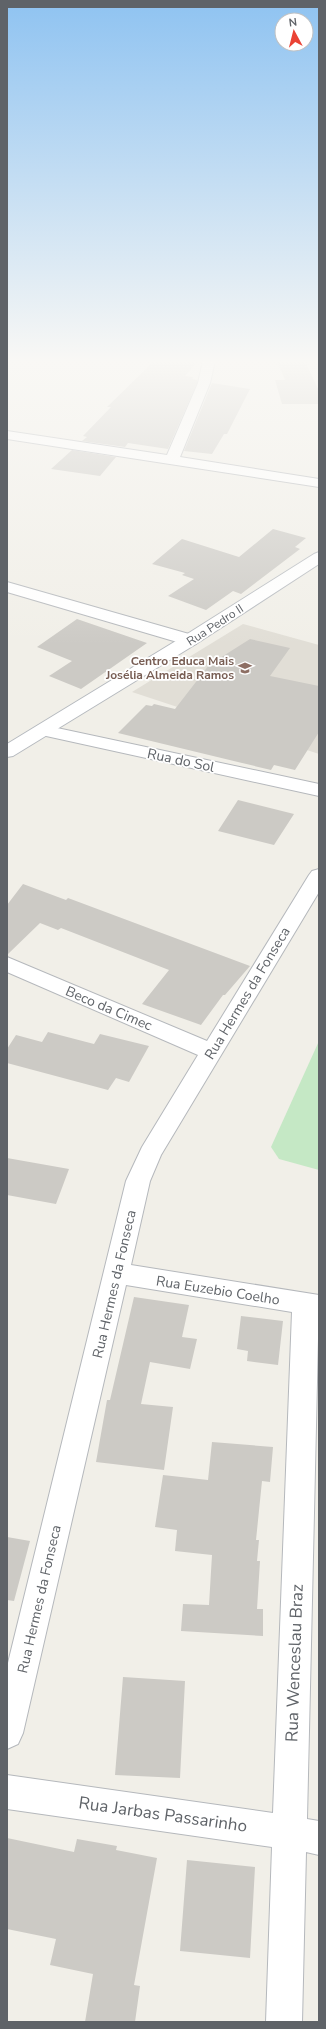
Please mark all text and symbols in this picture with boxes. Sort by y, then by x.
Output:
north arrow [274,12,314,52]
text: N [288,15,298,31]
street label: Rua Pedro II [183,601,247,649]
place label: Centro Educa Mais Josélia Almeida Ramos [105,653,234,683]
school or university icon: Centro Educa Mais Josélia Almeida Ramos [237,660,253,676]
street label: Rua do Sol [146,744,217,777]
street label: Rua Hermes da Fonseca [200,923,295,1063]
street label: Beco da Cimec [63,982,156,1035]
street label: Rua Hermes da Fonseca [88,1208,141,1360]
street label: Rua Euzebio Coelho [155,1271,281,1310]
street label: Rua Hermes da Fonseca [13,1523,66,1675]
street label: Rua Wenceslau Braz [280,1584,309,1742]
street label: Rua Jarbas Passarinho [77,1791,249,1838]

